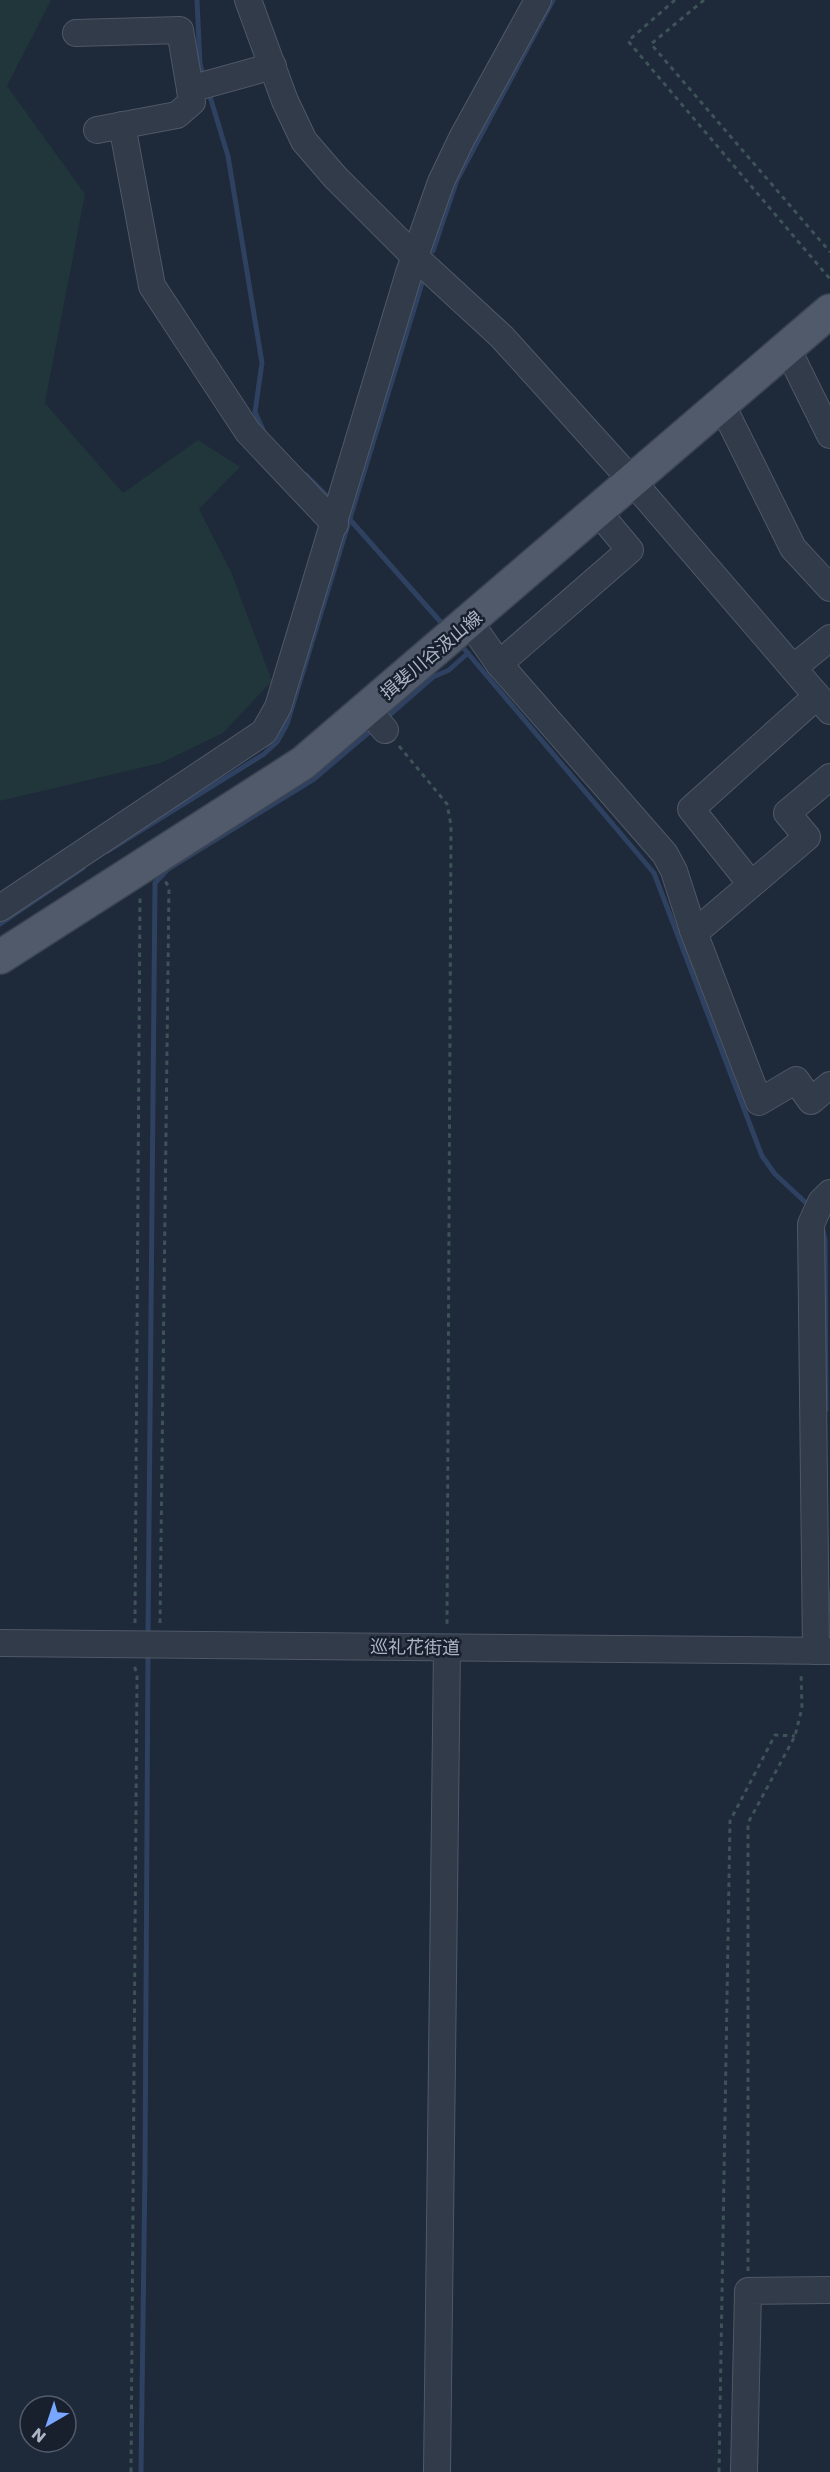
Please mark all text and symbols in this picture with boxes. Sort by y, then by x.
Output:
street label: 揖斐川谷汲山線 [375,605,487,705]
street label: 巡礼花街道 [370,1634,460,1660]
north arrow [18,2394,78,2454]
text: N [27,2423,51,2448]

